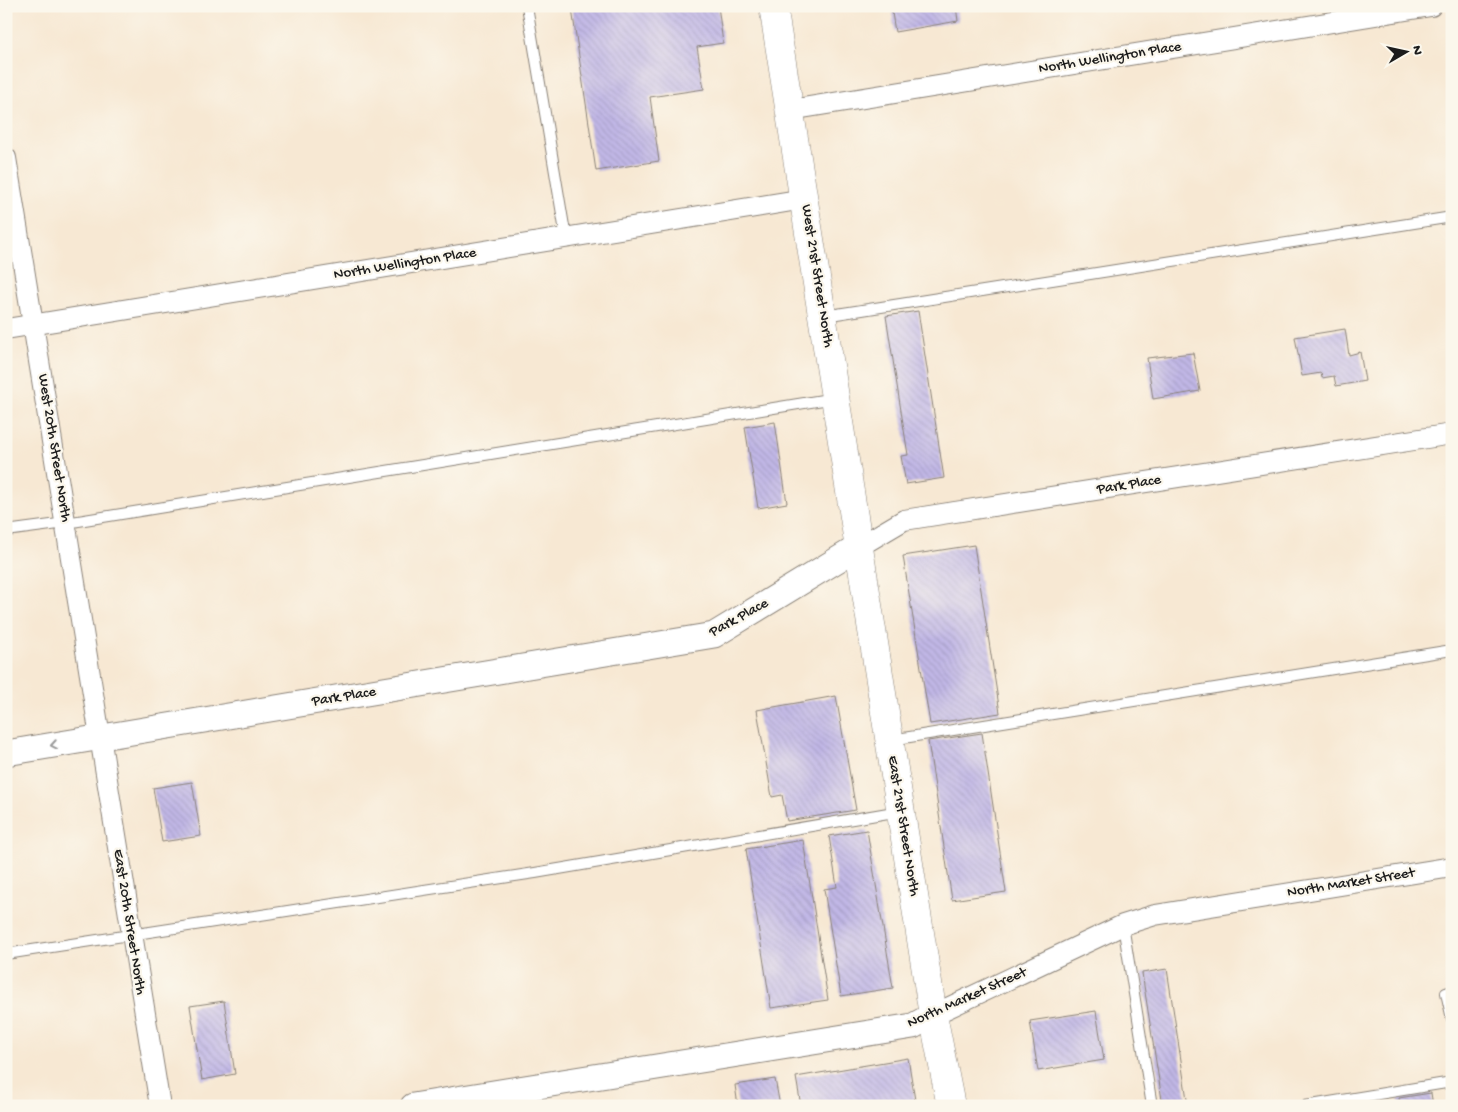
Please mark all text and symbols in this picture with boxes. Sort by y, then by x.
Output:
north arrow [1380,28,1430,78]
street label: North Wellington Place [1037,38,1183,78]
text: N [1407,45,1425,56]
street label: West 21st Street North [797,203,837,349]
street label: North Wellington Place [332,244,478,284]
street label: West 20th Street North [33,373,75,523]
street label: Park Place [1095,471,1163,499]
street label: Park Place [705,594,772,642]
street label: Park Place [310,683,378,711]
one-way arrow [49,740,58,750]
street label: East 21st Street North [883,754,923,898]
street label: East 20th Street North [109,848,149,996]
street label: North Market Street [1286,864,1418,902]
street label: North Market Street [905,963,1031,1032]

